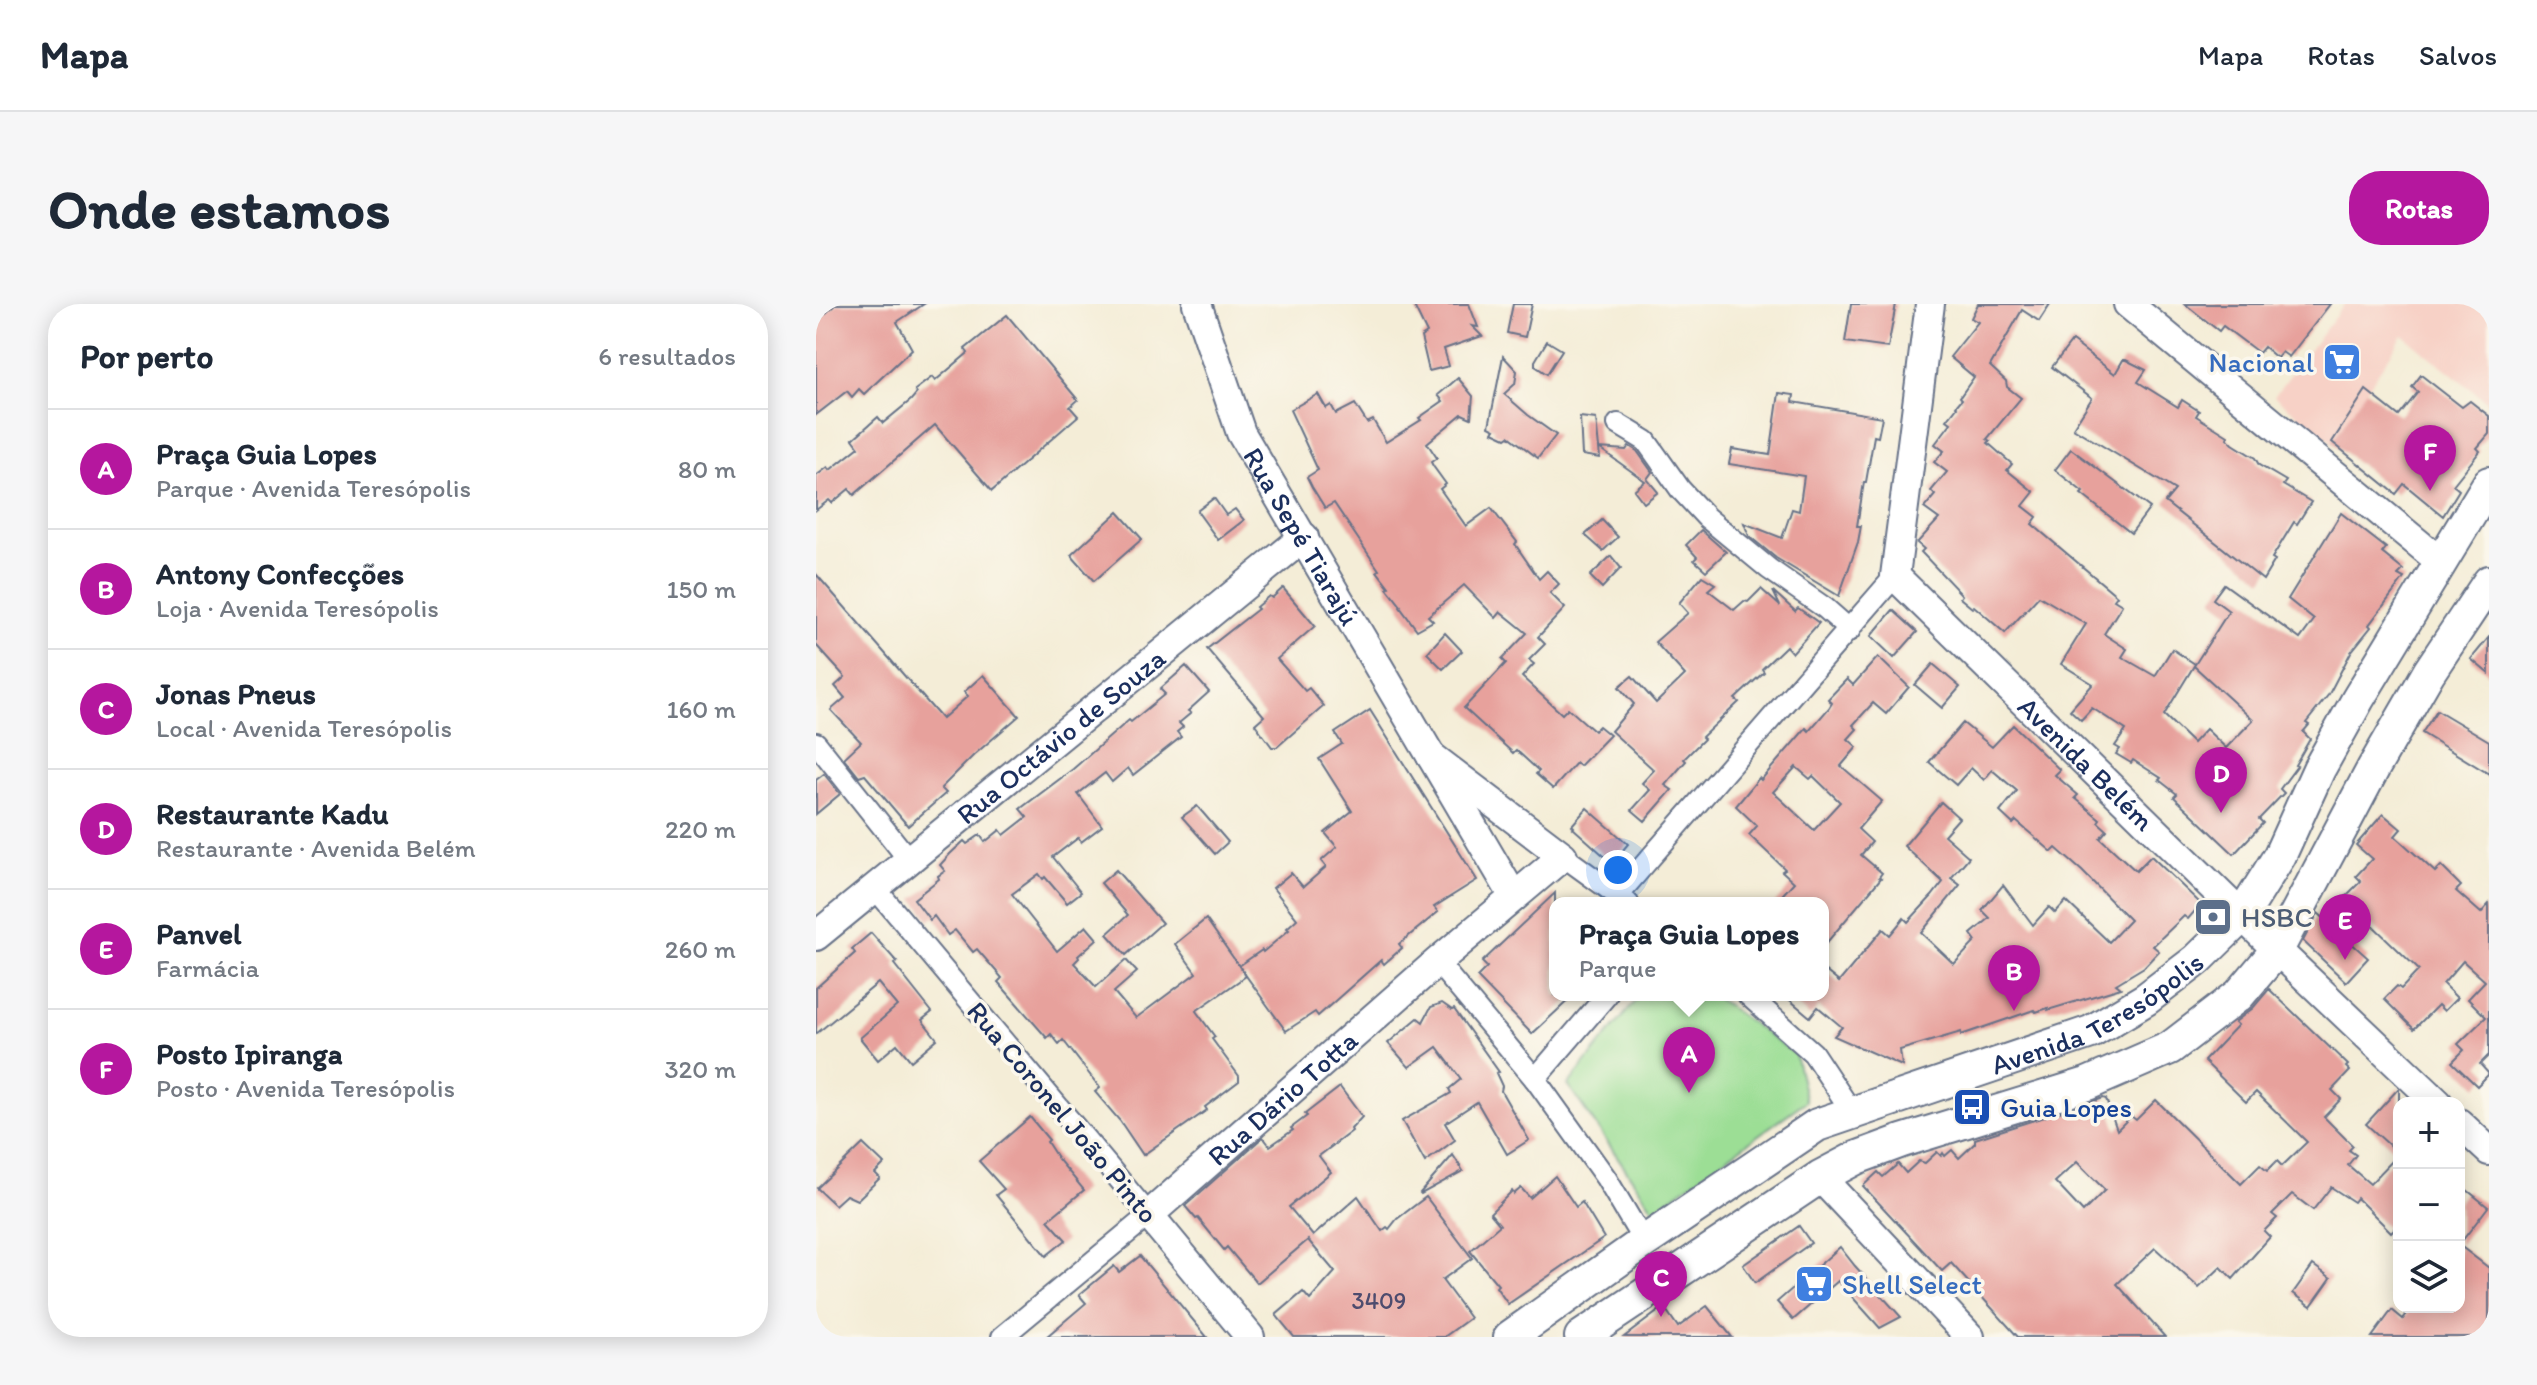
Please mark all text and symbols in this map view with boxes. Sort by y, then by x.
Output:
text: Mapa [40,32,128,78]
text: Mapa [2198,38,2263,72]
text: Rotas [2307,38,2375,72]
text: Salvos [2419,38,2497,72]
button: Rotas [2349,171,2489,245]
text: Onde estamos [48,175,390,242]
text: Por perto [80,336,213,377]
text: 6 resultados [598,340,736,372]
supermarket icon: Nacional [2321,341,2363,383]
place label: Nacional [2209,345,2314,379]
pin: F [2404,425,2456,491]
text: Praça Guia Lopes [156,435,377,472]
street label: Rua Sepé Tiarajú [1236,441,1367,631]
text: A [98,453,114,485]
text: 80 m [678,453,736,485]
text: Parque · Avenida Teresópolis [156,472,471,504]
text: Antony Confecções [156,555,404,592]
text: B [98,573,114,605]
text: 150 m [667,573,736,605]
text: Loja · Avenida Teresópolis [156,592,439,624]
street label: Rua Octávio de Souza [949,640,1172,831]
text: Jonas Pneus [156,675,316,712]
street label: Avenida Belém [2011,689,2162,838]
text: C [98,693,114,725]
text: 160 m [666,693,736,725]
text: Local · Avenida Teresópolis [156,712,452,744]
pin: D [2195,747,2247,813]
text: Restaurante Kadu [156,795,389,832]
text: D [97,813,115,845]
text: 220 m [665,813,736,845]
text: Restaurante · Avenida Belém [156,832,476,864]
your location [1598,850,1638,890]
pin: E [2319,894,2371,960]
bank icon: HSBC [2192,896,2234,938]
popup [1549,897,1829,1001]
place label: HSBC [2241,900,2312,934]
text: Panvel [156,915,241,952]
text: Praça Guia Lopes [1579,915,1799,952]
text: E [99,933,113,965]
text: 260 m [665,933,736,965]
street label: Avenida Teresópolis [1987,944,2210,1082]
pin: B [1988,945,2040,1011]
text: Farmácia [156,952,259,984]
text: Parque [1579,952,1657,984]
street label: Rua Coronel João Pinto [960,994,1166,1230]
street label: Rua Dário Totta [1201,1023,1365,1173]
pin: A [1663,1027,1715,1093]
text: Posto Ipiranga [156,1035,343,1072]
text: F [99,1053,113,1085]
text: 320 m [664,1053,736,1085]
text: Posto · Avenida Teresópolis [156,1072,455,1104]
bus stop icon: Guia Lopes [1951,1086,1993,1128]
place label: Guia Lopes [2000,1090,2132,1124]
map controls [2393,1097,2465,1313]
button: + [2393,1097,2465,1169]
button: − [2393,1169,2465,1241]
button: layers [2393,1241,2465,1313]
pin: C [1635,1251,1687,1317]
supermarket icon: Shell Select [1793,1263,1835,1305]
place label: Shell Select [1842,1267,1982,1301]
house number: 3409 [1352,1286,1406,1315]

